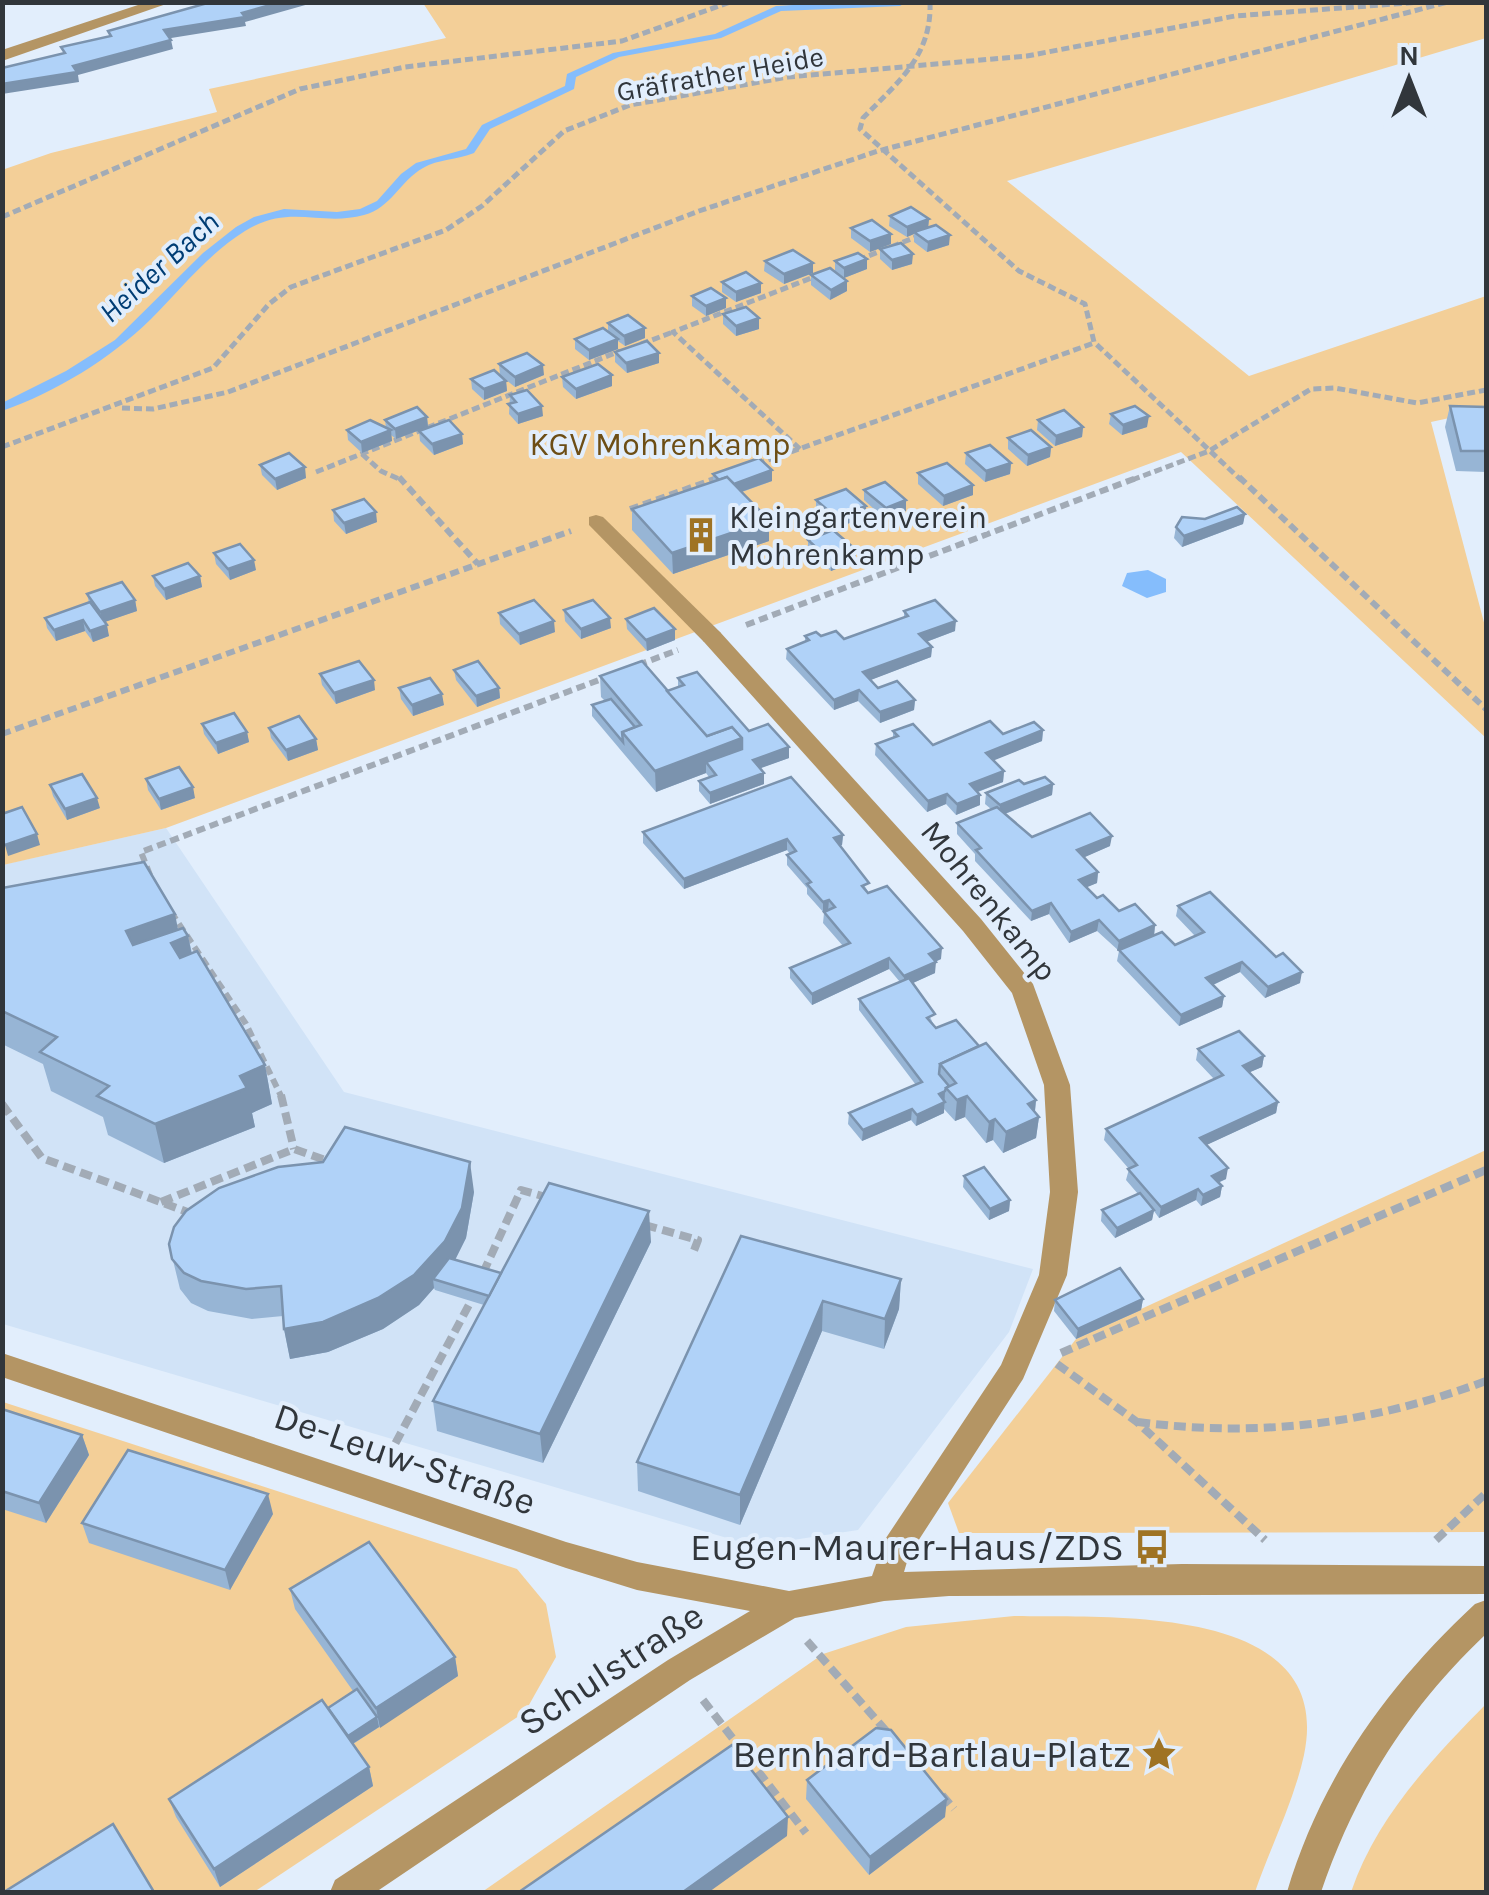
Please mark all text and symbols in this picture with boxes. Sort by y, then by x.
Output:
north arrow [1359,30,1459,130]
text: N [1399,39,1419,72]
street label: Gräfrather Heide [614,40,826,108]
water label: Heider Bach [92,204,226,330]
park label: KGV Mohrenkamp [529,426,791,463]
place label: Kleingartenverein Mohrenkamp [729,499,987,573]
building icon: Kleingartenverein Mohrenkamp [682,516,720,554]
street label: Mohrenkamp [913,813,1065,989]
street label: De-Leuw-Straße [268,1393,542,1525]
place label: Eugen-Maurer-Haus/ZDS [690,1525,1124,1570]
bus stop icon: Eugen-Maurer-Haus/ZDS [1133,1528,1171,1566]
street label: Schulstraße [510,1593,712,1745]
place label: Bernhard-Bartlau-Platz [733,1732,1131,1777]
place icon: Bernhard-Bartlau-Platz [1140,1735,1178,1773]

